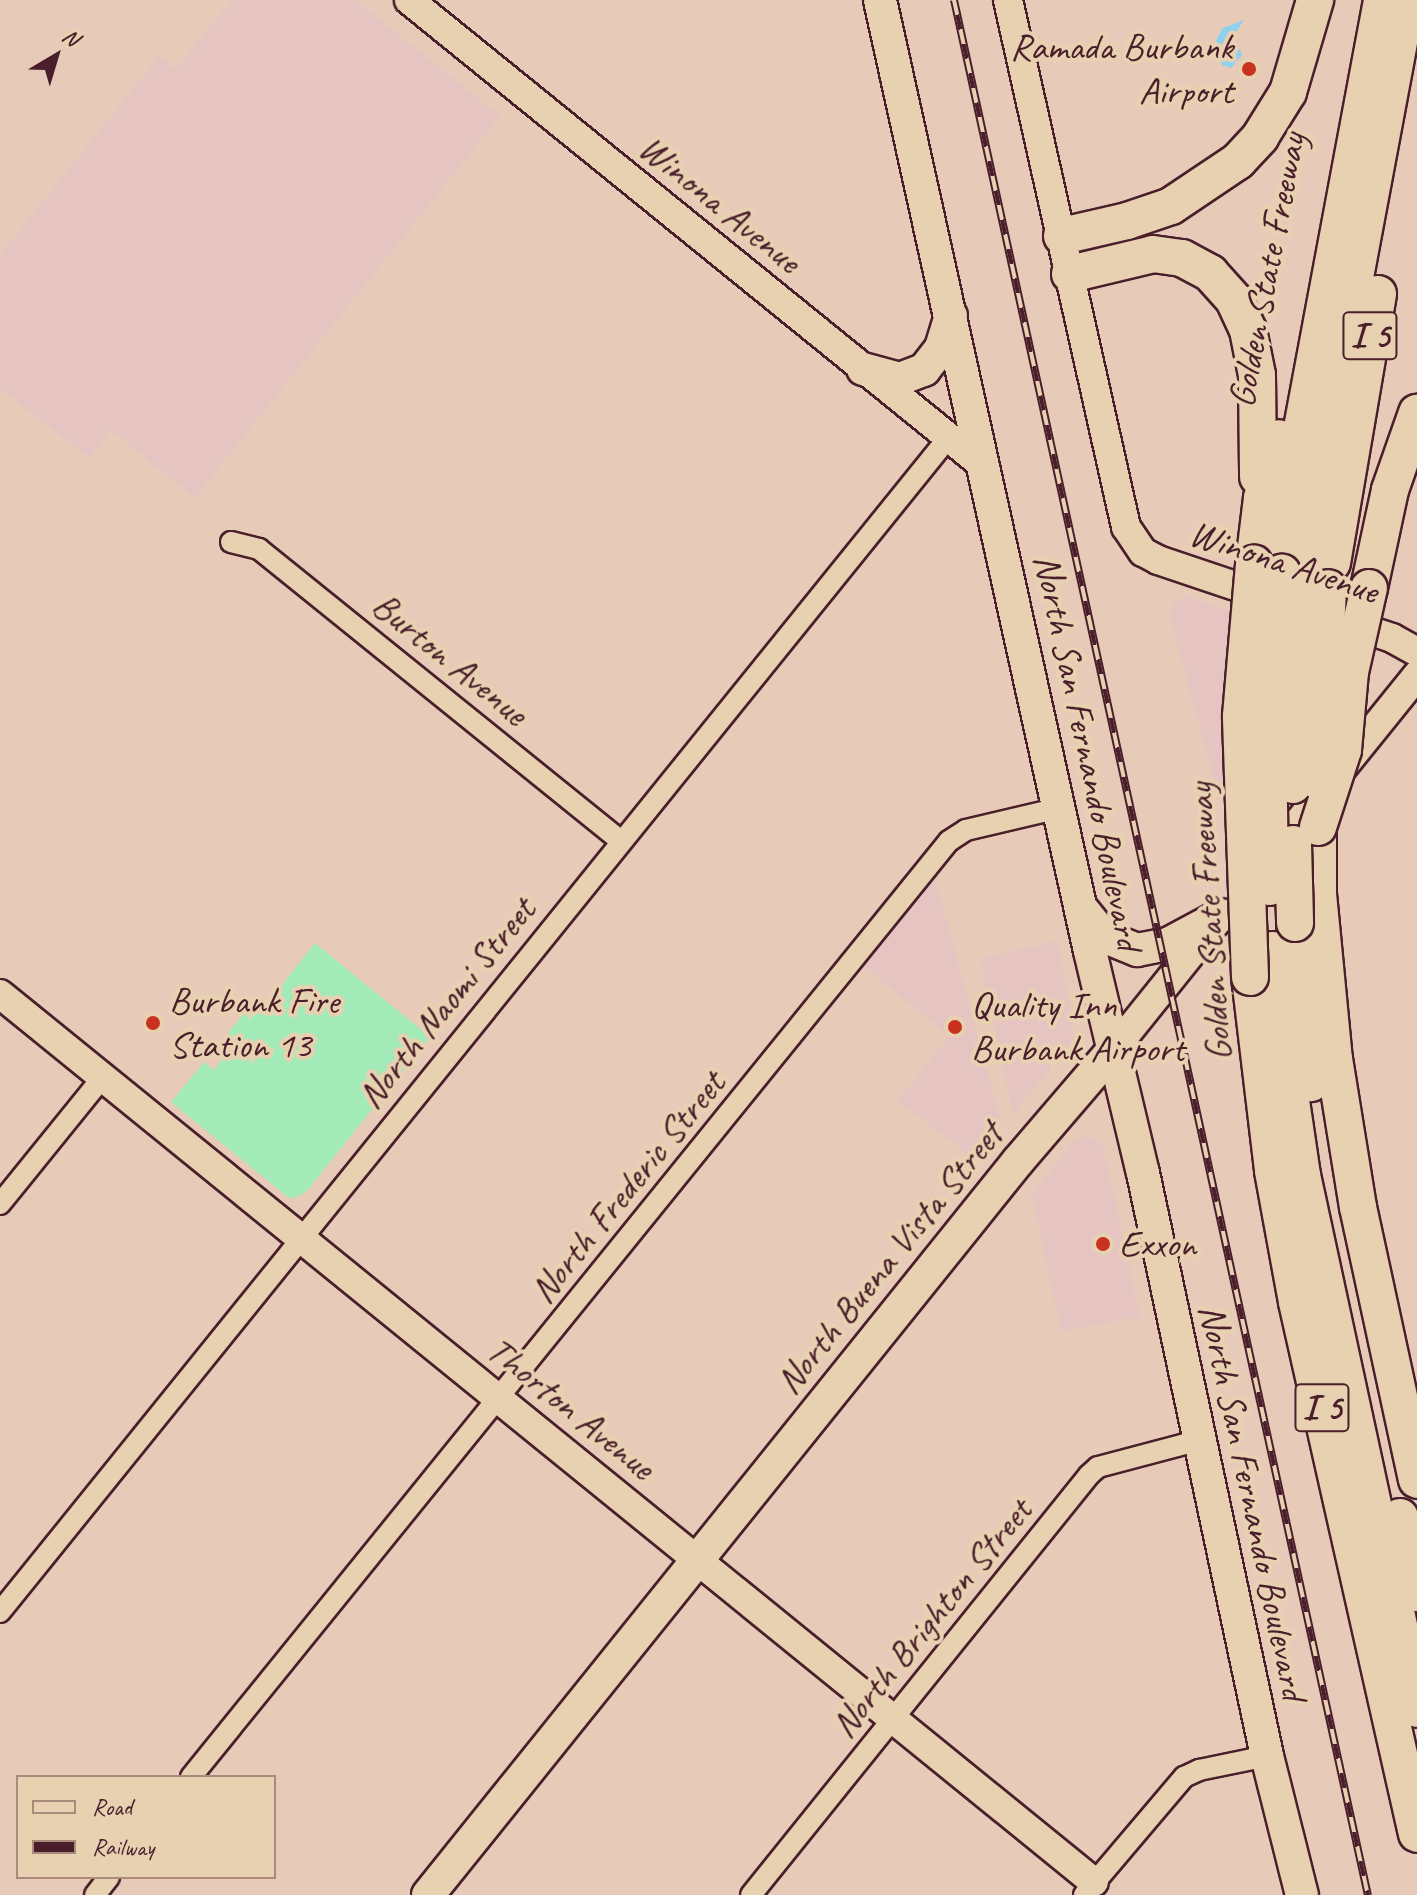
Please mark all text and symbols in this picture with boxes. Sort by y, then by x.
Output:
north arrow [16,16,96,96]
text: N [57,22,85,52]
place label: Ramada Burbank Airport [1010,24,1233,114]
marker: Ramada Burbank Airport [1240,60,1258,78]
street label: Winona Avenue [630,125,810,283]
street label: Golden State Freeway [1218,129,1316,411]
road number: I 5 [1342,304,1398,368]
street label: Winona Avenue [1184,510,1384,614]
street label: North San Fernando Boulevard [1024,550,1152,954]
street label: Burton Avenue [363,582,537,736]
street label: Golden State Freeway [1177,782,1241,1062]
street label: North Naomi Street [346,887,546,1119]
place label: Burbank Fire Station 13 [169,978,339,1068]
place label: Quality Inn Burbank Airport [971,982,1184,1072]
marker: Burbank Fire Station 13 [144,1014,162,1032]
marker: Quality Inn Burbank Airport [946,1018,964,1036]
street label: North Frederic Street [520,1062,734,1312]
street label: North Buena Vista Street [766,1113,1012,1403]
place label: Exxon [1119,1221,1196,1267]
marker: Exxon [1094,1235,1112,1253]
street label: North San Fernando Boulevard [1189,1300,1317,1704]
street label: Thorton Avenue [478,1327,664,1489]
road number: I 5 [1294,1376,1350,1440]
street label: North Brighton Street [820,1489,1042,1747]
legend [16,1775,276,1879]
text: Road [92,1792,132,1822]
text: Railway [92,1832,154,1862]

